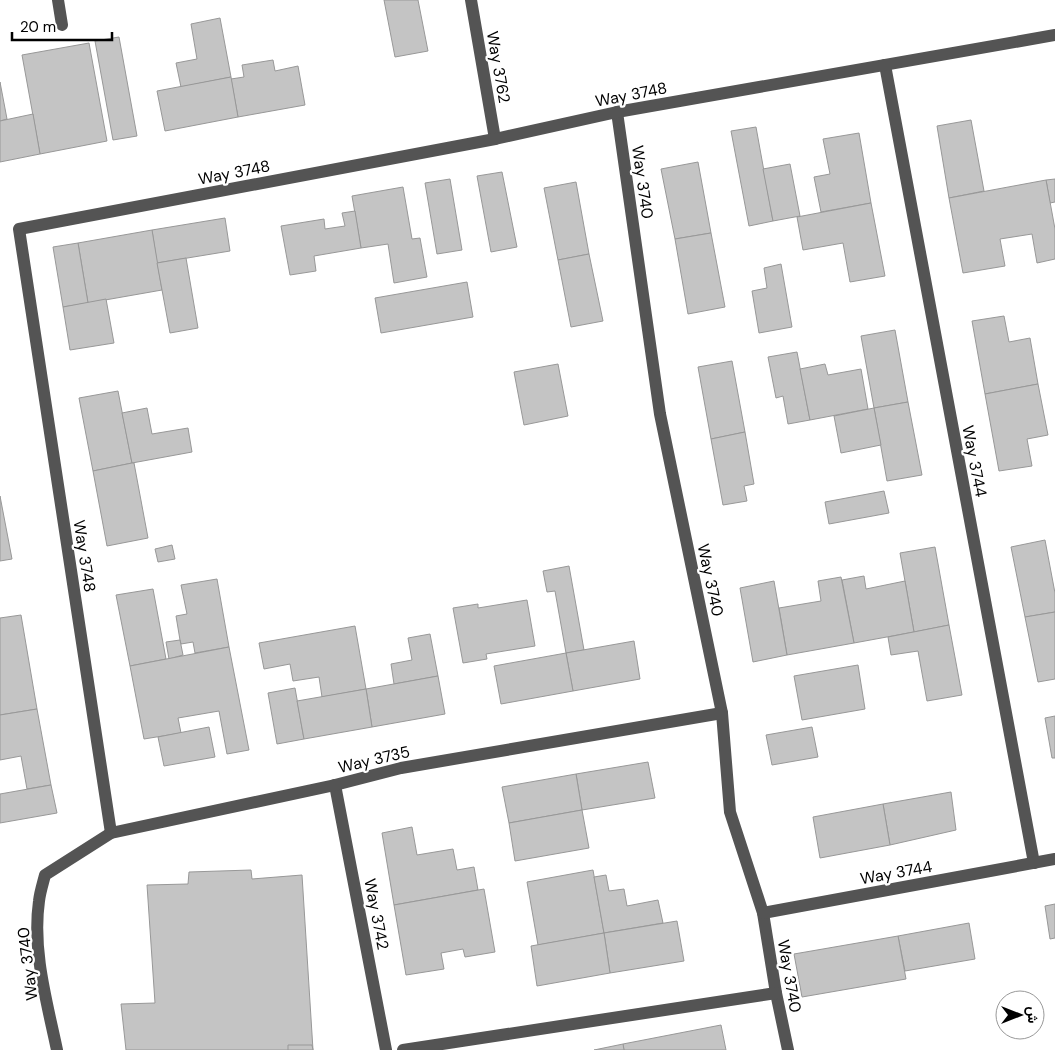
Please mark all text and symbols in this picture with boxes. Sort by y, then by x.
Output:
scale bar [12,10,112,42]
text: 20 m [20,17,56,37]
street label: Way 3762 [482,30,515,105]
street label: Way 3748 [593,77,669,112]
street label: Way 3740 [627,144,658,220]
street label: Way 3748 [196,155,272,190]
street label: Way 3744 [957,423,992,499]
street label: Way 3748 [68,519,101,594]
street label: Way 3740 [693,542,728,618]
street label: Way 3735 [336,741,412,778]
street label: Way 3744 [859,856,934,889]
street label: Way 3742 [359,877,394,951]
street label: Way 3740 [13,926,42,1002]
street label: Way 3740 [773,938,806,1014]
north arrow [995,990,1045,1040]
text: ش [1024,1007,1042,1024]

